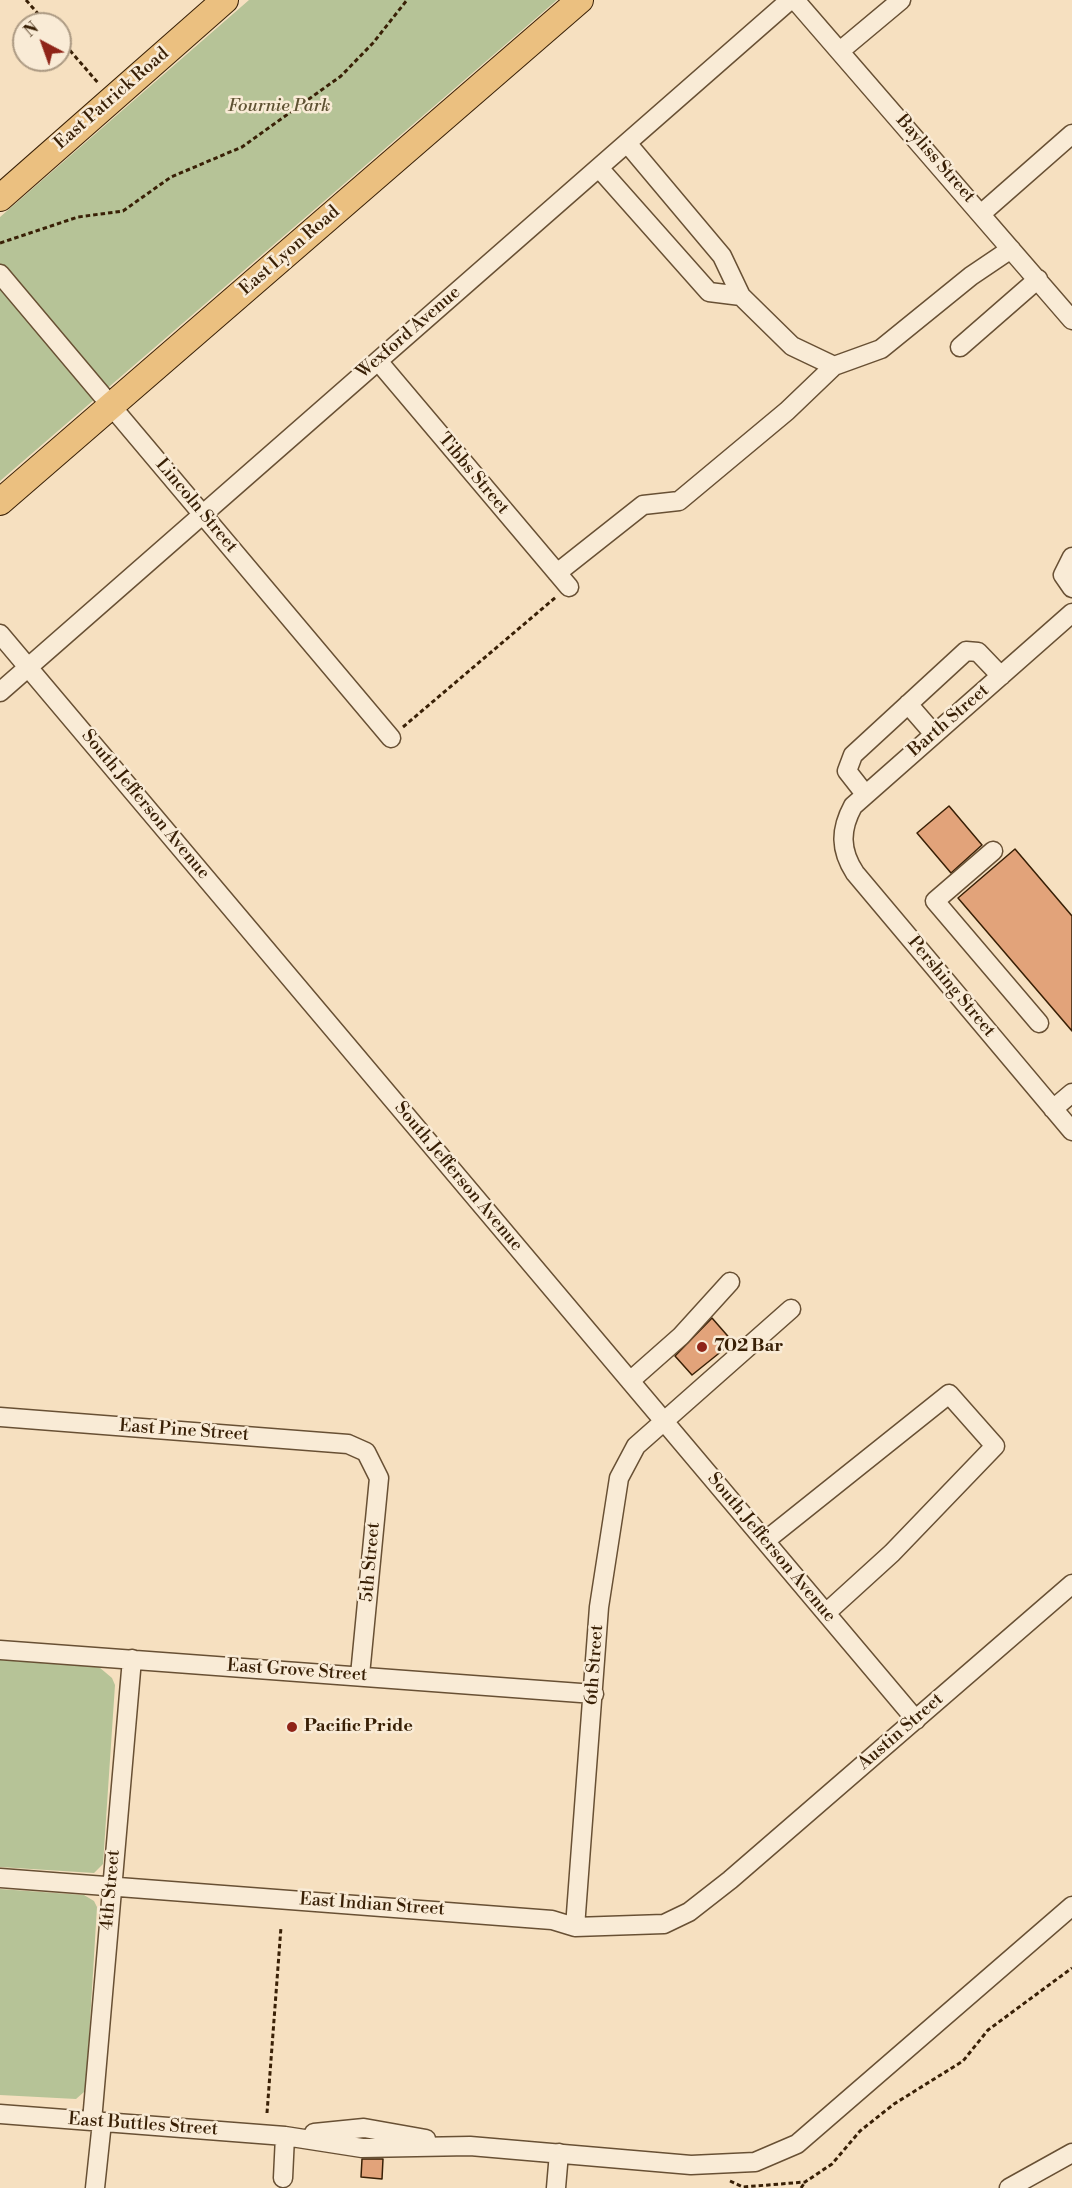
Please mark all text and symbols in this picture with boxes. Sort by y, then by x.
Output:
north arrow [12,12,72,72]
text: N [20,18,43,42]
street label: East Patrick Road [50,43,174,155]
park label: Fournie Park [228,96,330,118]
street label: Bayliss Street [891,110,979,208]
street label: East Lyon Road [235,202,345,300]
street label: Wexford Avenue [353,282,465,384]
street label: Tibbs Street [433,429,513,519]
street label: Lincoln Street [150,454,242,558]
street label: Barth Street [904,680,994,762]
street label: South Jefferson Avenue [76,726,214,884]
street label: Pershing Street [902,932,1000,1042]
street label: South Jefferson Avenue [389,1098,527,1256]
place label: 702 Bar [714,1336,783,1358]
marker: 702 Bar [695,1340,709,1354]
street label: East Pine Street [118,1416,250,1446]
street label: South Jefferson Avenue [702,1469,840,1627]
street label: 5th Street [357,1521,385,1603]
street label: 6th Street [581,1624,609,1706]
street label: East Grove Street [226,1655,368,1687]
street label: Austin Street [854,1689,948,1775]
place label: Pacific Pride [304,1716,413,1738]
marker: Pacific Pride [285,1720,299,1734]
street label: 4th Street [97,1849,125,1931]
street label: East Indian Street [299,1889,445,1921]
street label: East Buttles Street [67,2109,219,2141]

